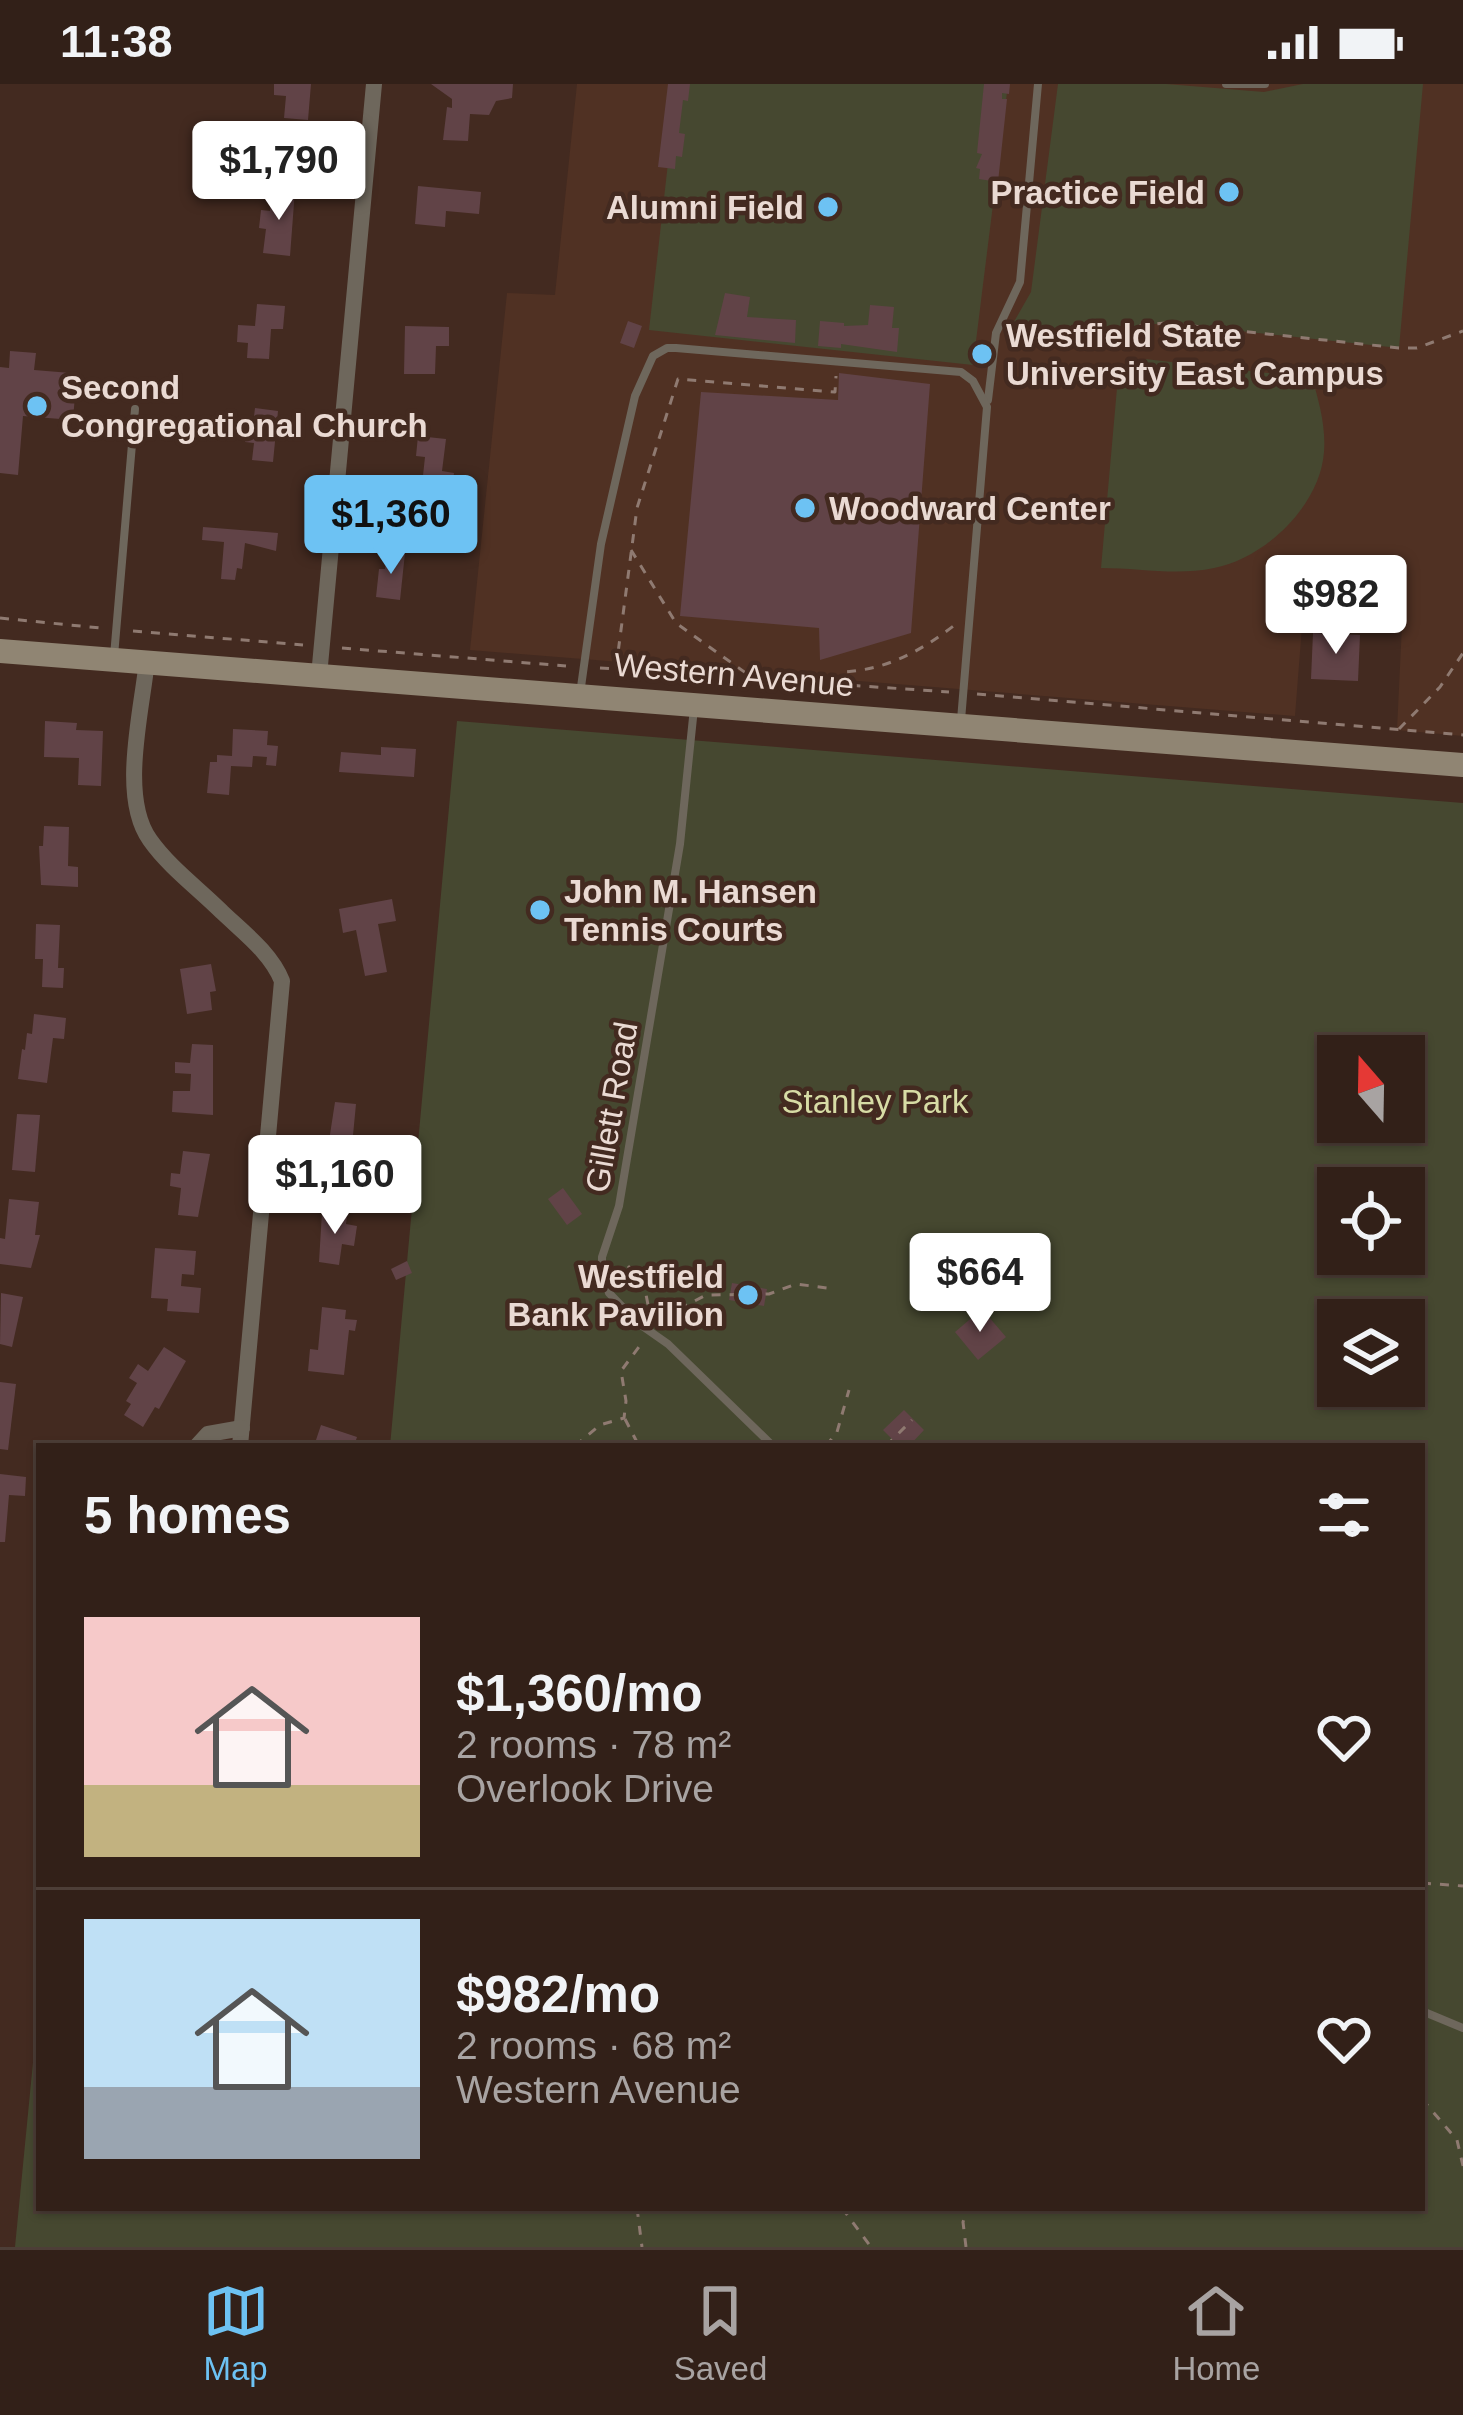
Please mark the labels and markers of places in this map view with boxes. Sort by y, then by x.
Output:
pin: $1,790 [181,121,377,223]
place label: Practice Field [990,174,1205,211]
marker: Practice Field [1216,179,1242,205]
place label: Alumni Field [606,189,804,226]
marker: Alumni Field [815,194,841,220]
place label: Westfield State University East Campus [1006,317,1384,392]
marker: Westfield State University East Campus [969,341,995,367]
place label: Second Congregational Church [61,369,428,444]
marker: Second Congregational Church [24,393,50,419]
pin: $1,360 [293,475,489,577]
place label: Woodward Center [829,490,1111,527]
marker: Woodward Center [792,495,818,521]
pin: $982 [1265,555,1407,657]
place label: John M. Hansen Tennis Courts [564,873,817,948]
marker: John M. Hansen Tennis Courts [527,897,553,923]
pin: $1,160 [237,1135,433,1237]
pin: $664 [909,1233,1051,1335]
place label: Westfield Bank Pavilion [508,1258,724,1333]
marker: Westfield Bank Pavilion [735,1282,761,1308]

